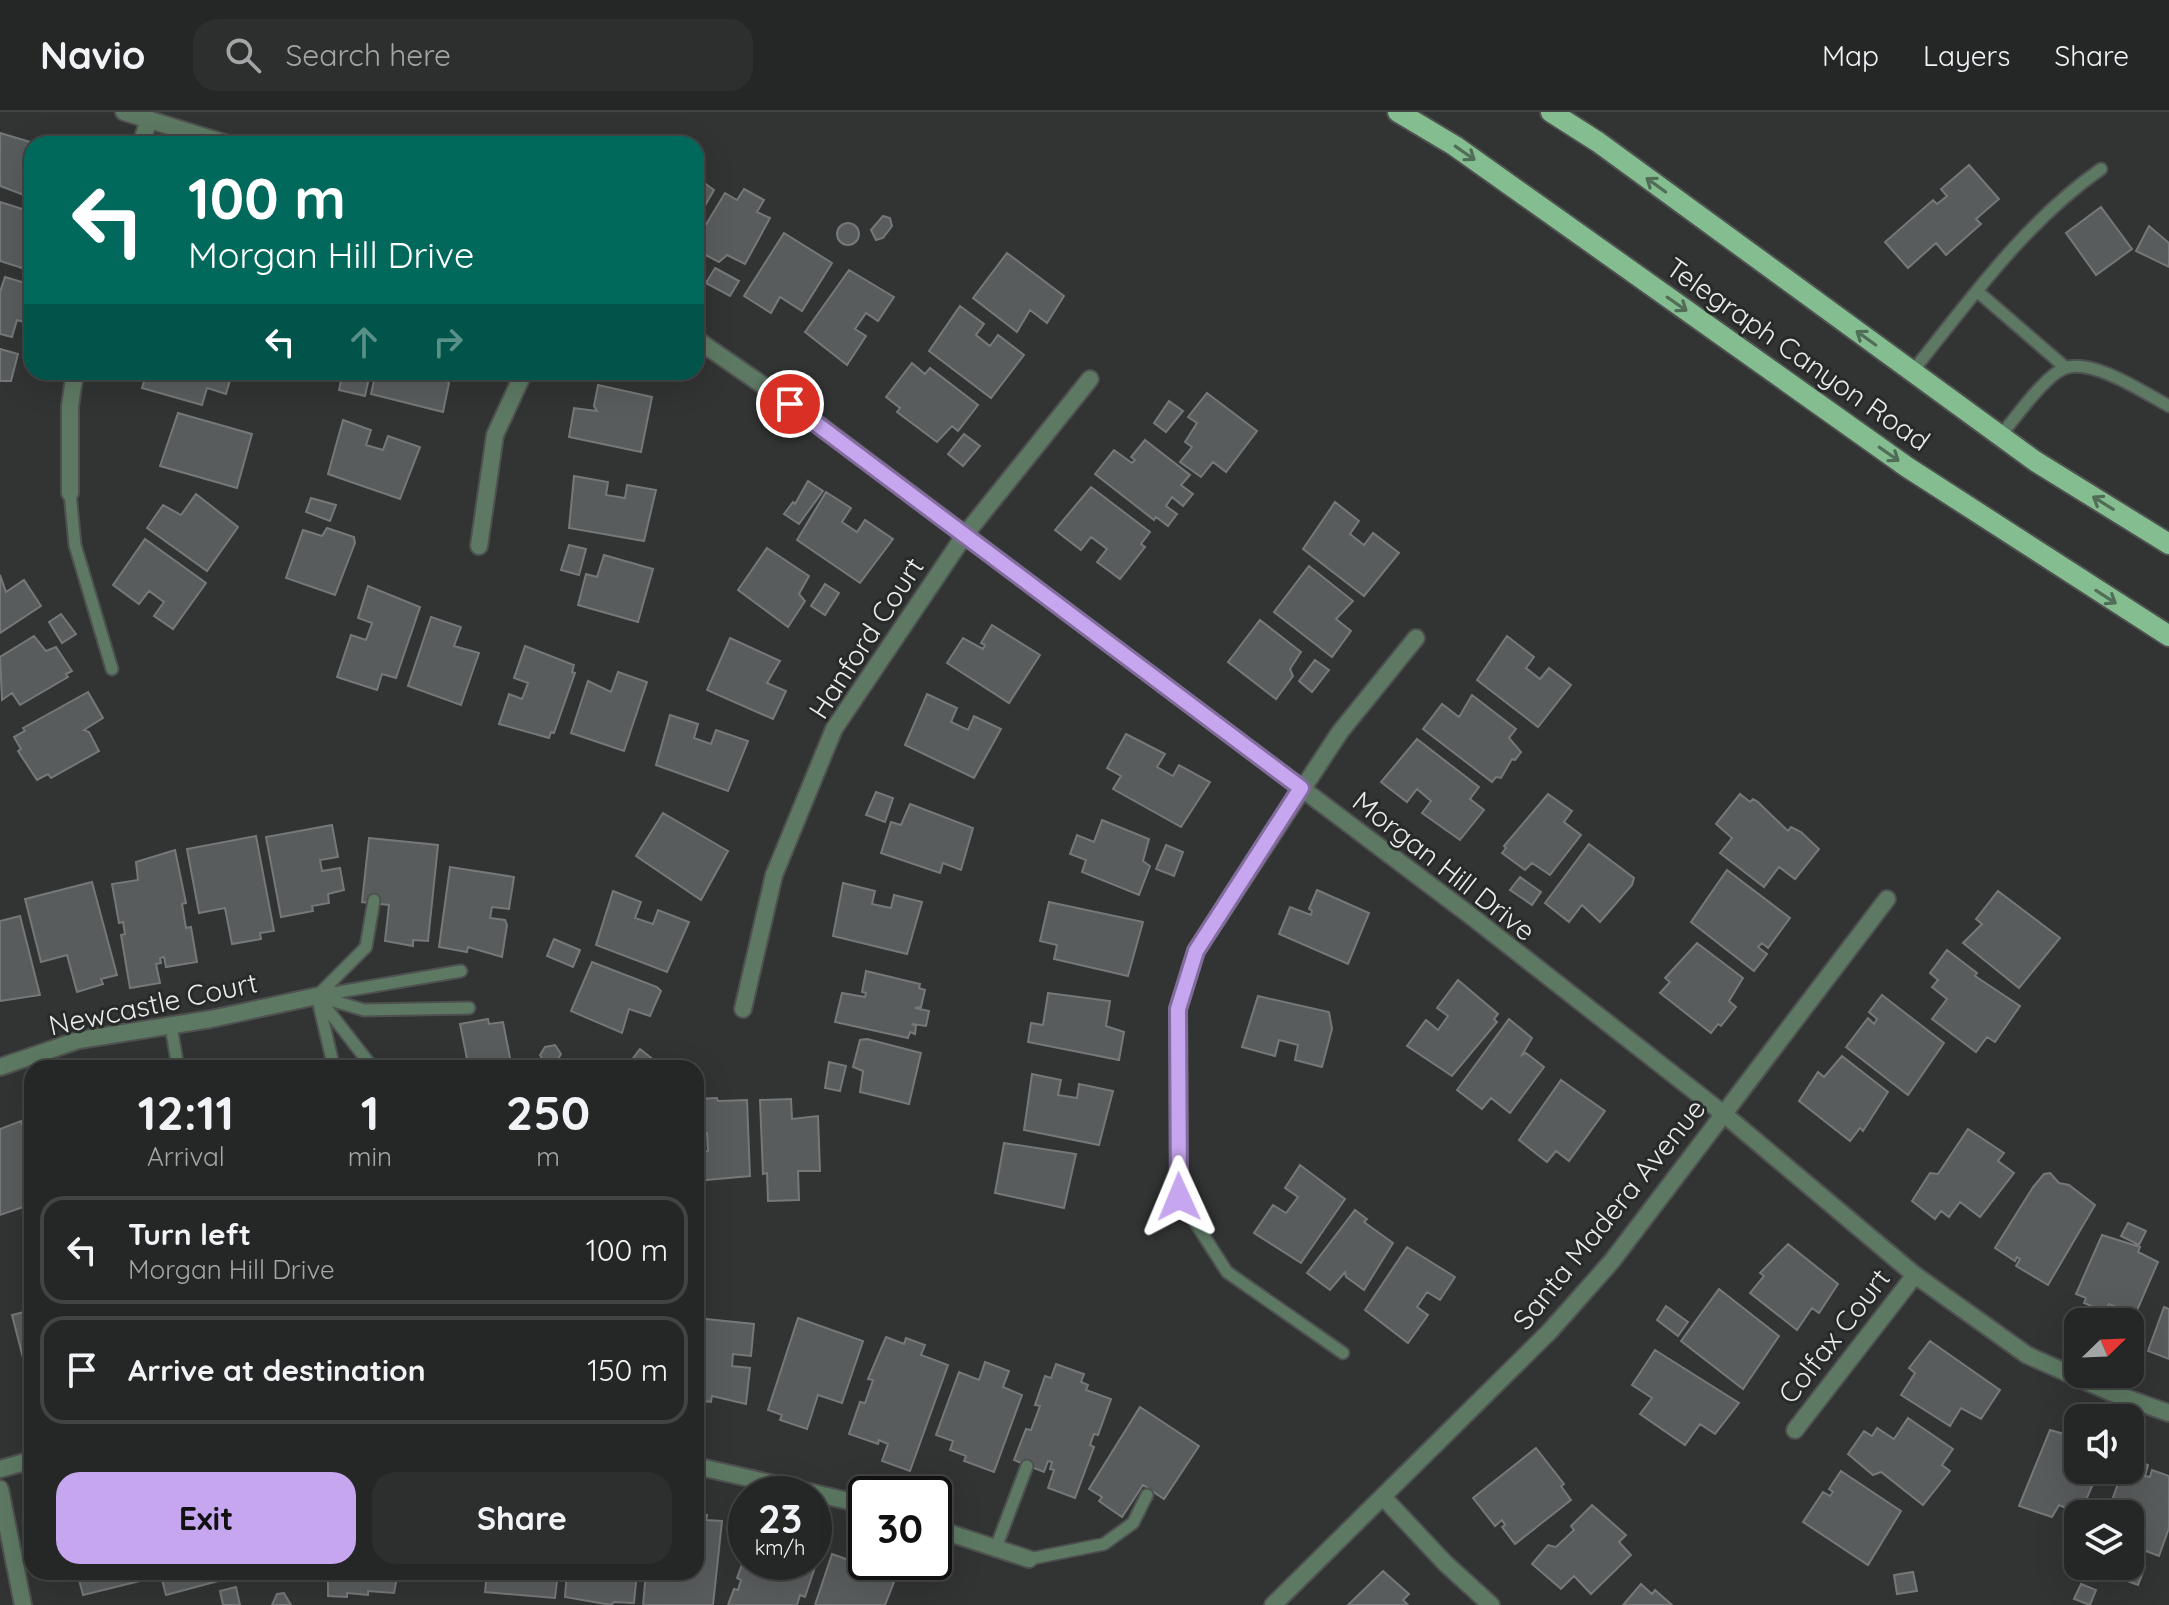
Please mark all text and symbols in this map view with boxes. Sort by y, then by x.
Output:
search box [193,19,753,91]
text: Navio [40,31,145,79]
icon: search [221,33,265,77]
text: Search here [285,36,451,74]
text: Map [1822,38,1879,73]
text: Layers [1923,38,2010,73]
text: Share [2054,38,2129,73]
one-way arrow [1453,145,1475,161]
text: 100 m [188,163,346,233]
icon: left [56,168,160,272]
one-way arrow [1646,177,1668,193]
text: Morgan Hill Drive [188,232,474,277]
street label: Telegraph Canyon Road [1660,249,1937,458]
one-way arrow [1665,295,1687,312]
icon: left [258,320,302,364]
icon: ahead [342,320,386,364]
icon: right [426,320,470,364]
one-way arrow [1856,330,1878,346]
pin [756,370,824,438]
icon: arrive [768,382,812,426]
one-way arrow [1878,445,1899,462]
one-way arrow [2092,494,2115,510]
street label: Hanford Court [800,550,931,725]
one-way arrow [2095,588,2117,605]
street label: Morgan Hill Drive [1346,783,1543,948]
street label: Newcastle Court [45,964,260,1043]
text: 12:11 [138,1082,234,1142]
text: 1 [361,1082,379,1142]
text: 250 [506,1082,590,1142]
street label: Santa Madera Avenue [1505,1091,1712,1336]
text: Arrival [147,1140,225,1173]
text: min [348,1140,392,1173]
text: m [536,1140,560,1173]
position arrow [1137,1155,1221,1239]
text: Turn left [128,1215,251,1253]
icon: left [60,1228,104,1272]
text: 100 m [586,1231,668,1269]
text: Morgan Hill Drive [128,1253,335,1286]
street label: Colfax Court [1770,1261,1897,1410]
north arrow [2064,1308,2144,1388]
map controls [2064,1308,2144,1580]
icon: arrive [60,1348,104,1392]
text: Arrive at destination [128,1351,426,1389]
text: 150 m [587,1351,668,1389]
button: sound [2064,1404,2144,1484]
button: Exit [56,1472,356,1564]
button: Share [372,1472,672,1564]
speed limit sign: 30 [848,1476,952,1580]
text: 23 [758,1493,802,1543]
button: layers [2064,1500,2144,1580]
text: km/h [755,1535,805,1560]

